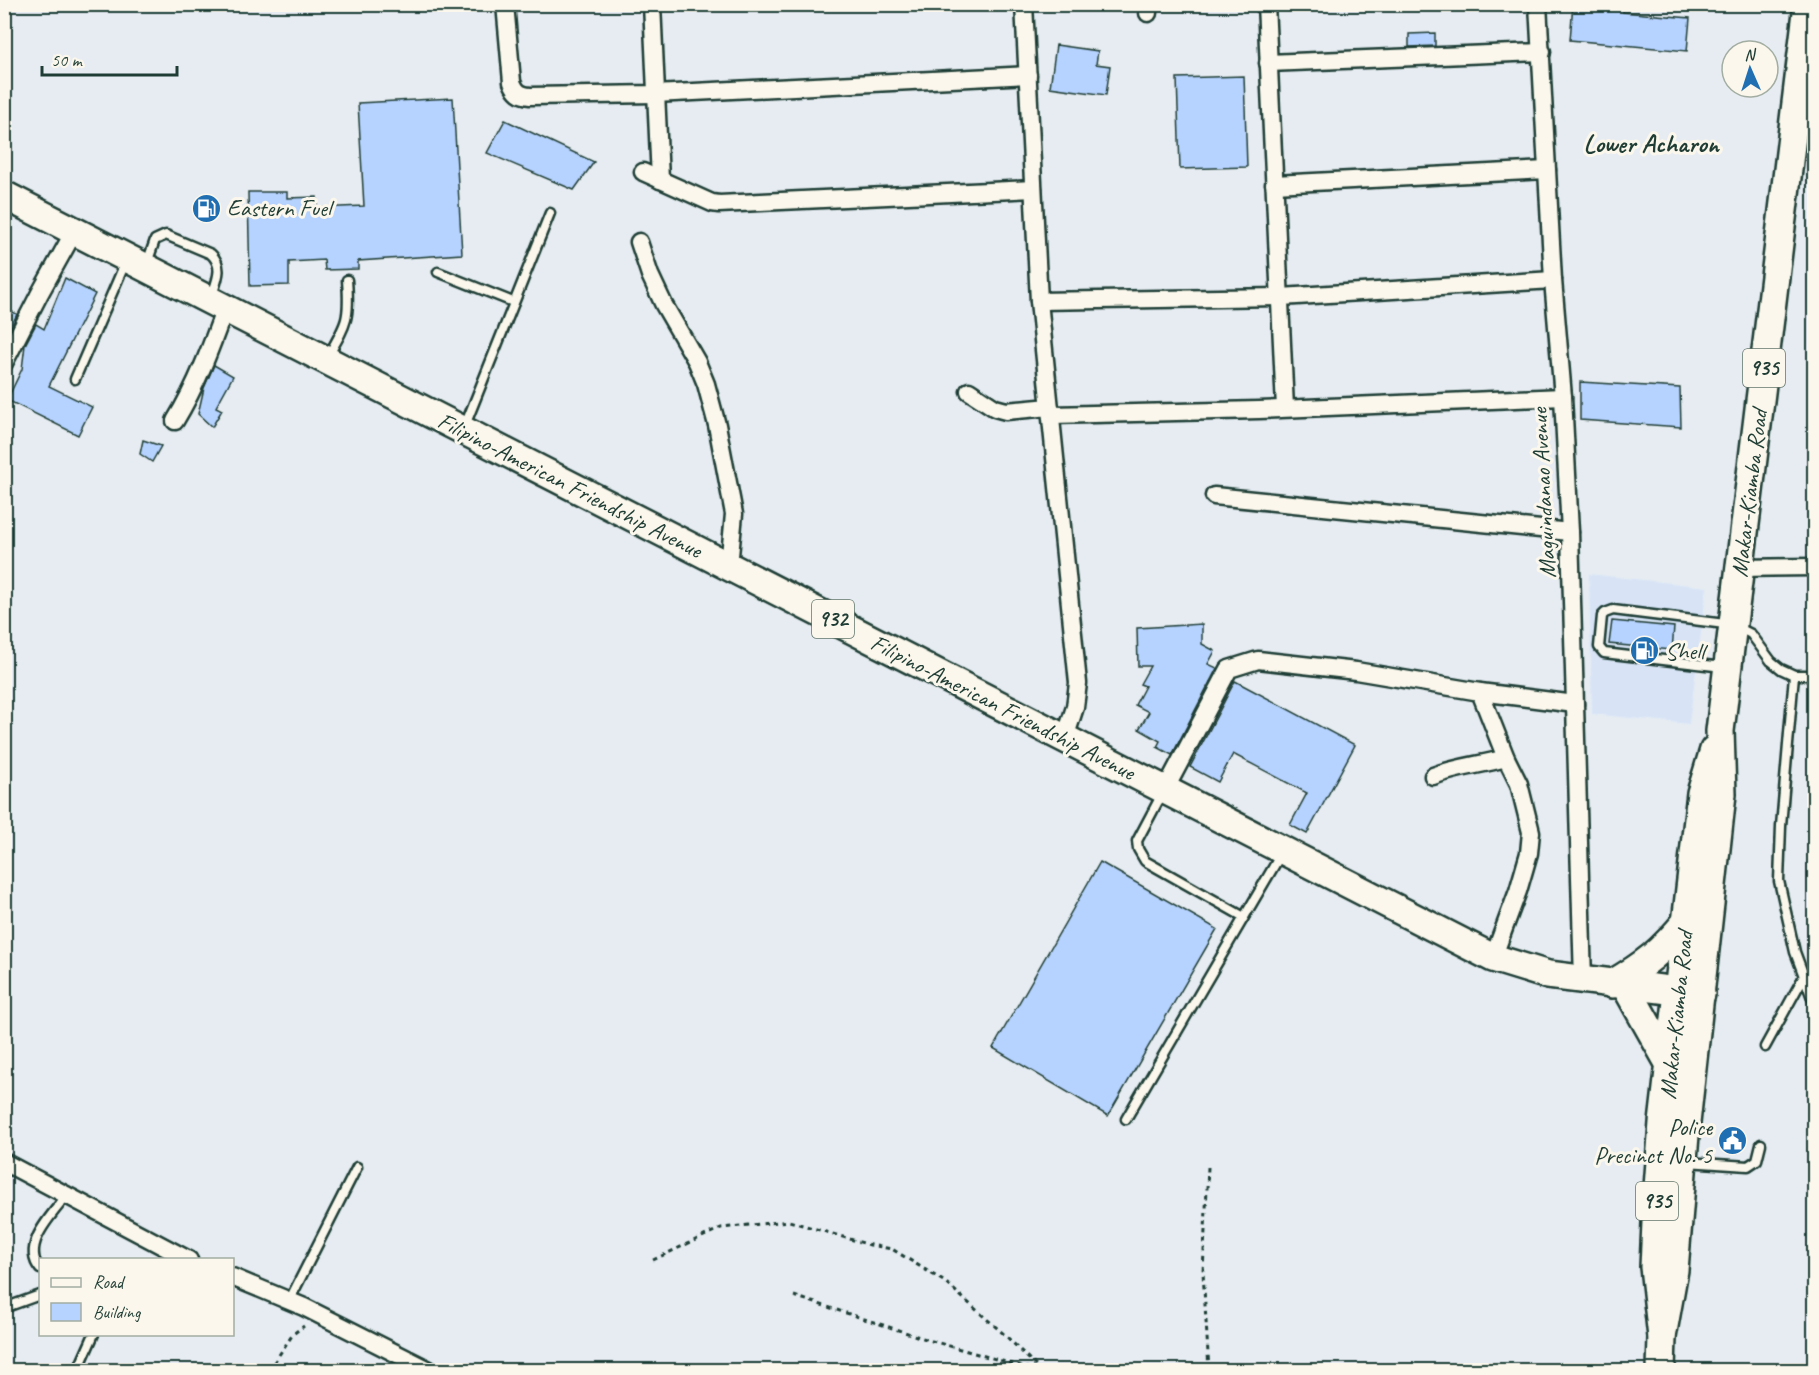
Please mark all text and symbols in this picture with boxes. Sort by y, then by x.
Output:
scale bar [42,39,177,77]
north arrow [1720,39,1780,99]
text: N [1744,45,1758,65]
text: 50 m [51,49,84,71]
district label: Lower Acharon [1583,127,1721,160]
fuel station icon: Eastern Fuel [190,192,222,224]
place label: Eastern Fuel [227,193,335,223]
road number: 935 [1743,349,1785,387]
street label: Makar-Kiamba Road [1724,404,1775,579]
street label: Filipino-American Friendship Avenue [433,405,709,566]
street label: Maguindanao Avenue [1523,405,1562,579]
road number: 932 [812,600,854,638]
street label: Filipino-American Friendship Avenue [866,627,1142,788]
fuel station icon: Shell [1628,635,1660,667]
place label: Shell [1665,636,1708,666]
street label: Makar-Kiamba Road [1652,926,1700,1100]
place label: Police Precinct No. 5 [1594,1112,1714,1170]
public building icon: Police Precinct No. 5 [1717,1125,1749,1157]
road number: 935 [1636,1182,1678,1220]
legend [39,1258,234,1336]
text: Road [93,1271,126,1293]
text: Building [93,1301,142,1323]

